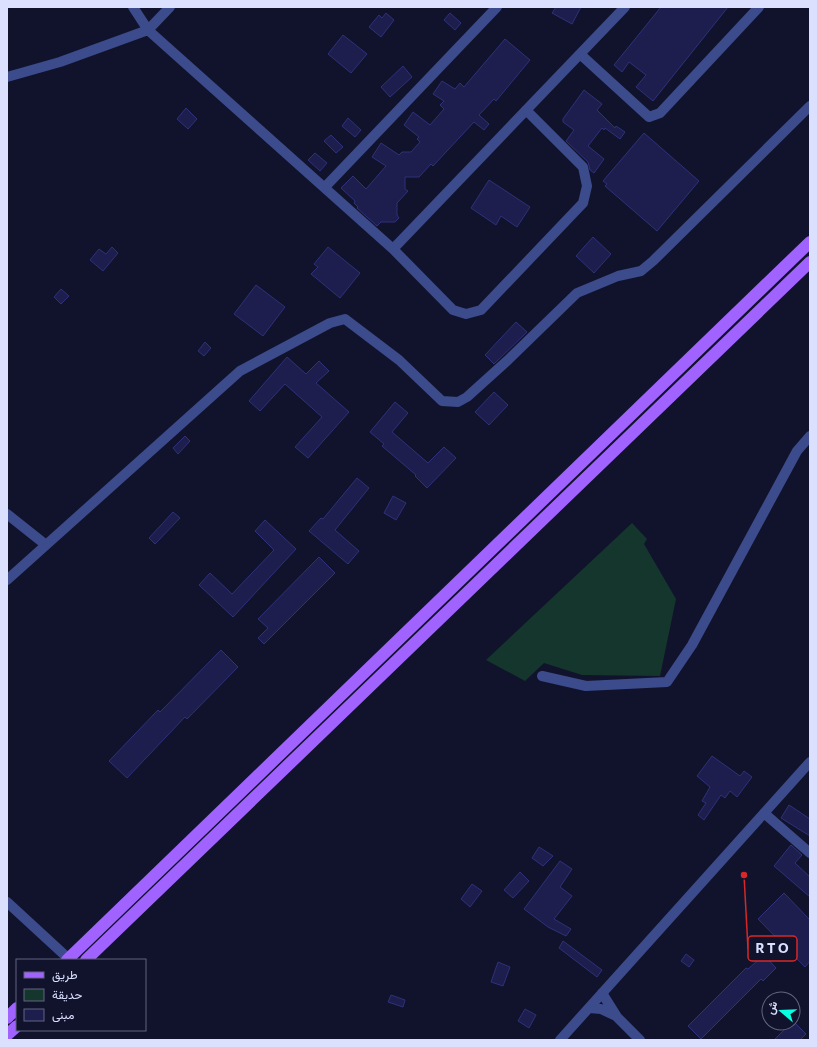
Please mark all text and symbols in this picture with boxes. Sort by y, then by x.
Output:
callout: R T O [748,936,797,961]
text: R T O [756,940,789,956]
legend [16,959,146,1031]
text: طريق [52,967,78,983]
text: حديقة [52,987,82,1002]
north arrow [761,991,801,1031]
text: ش [763,999,780,1016]
text: مبنى [52,1007,74,1023]

